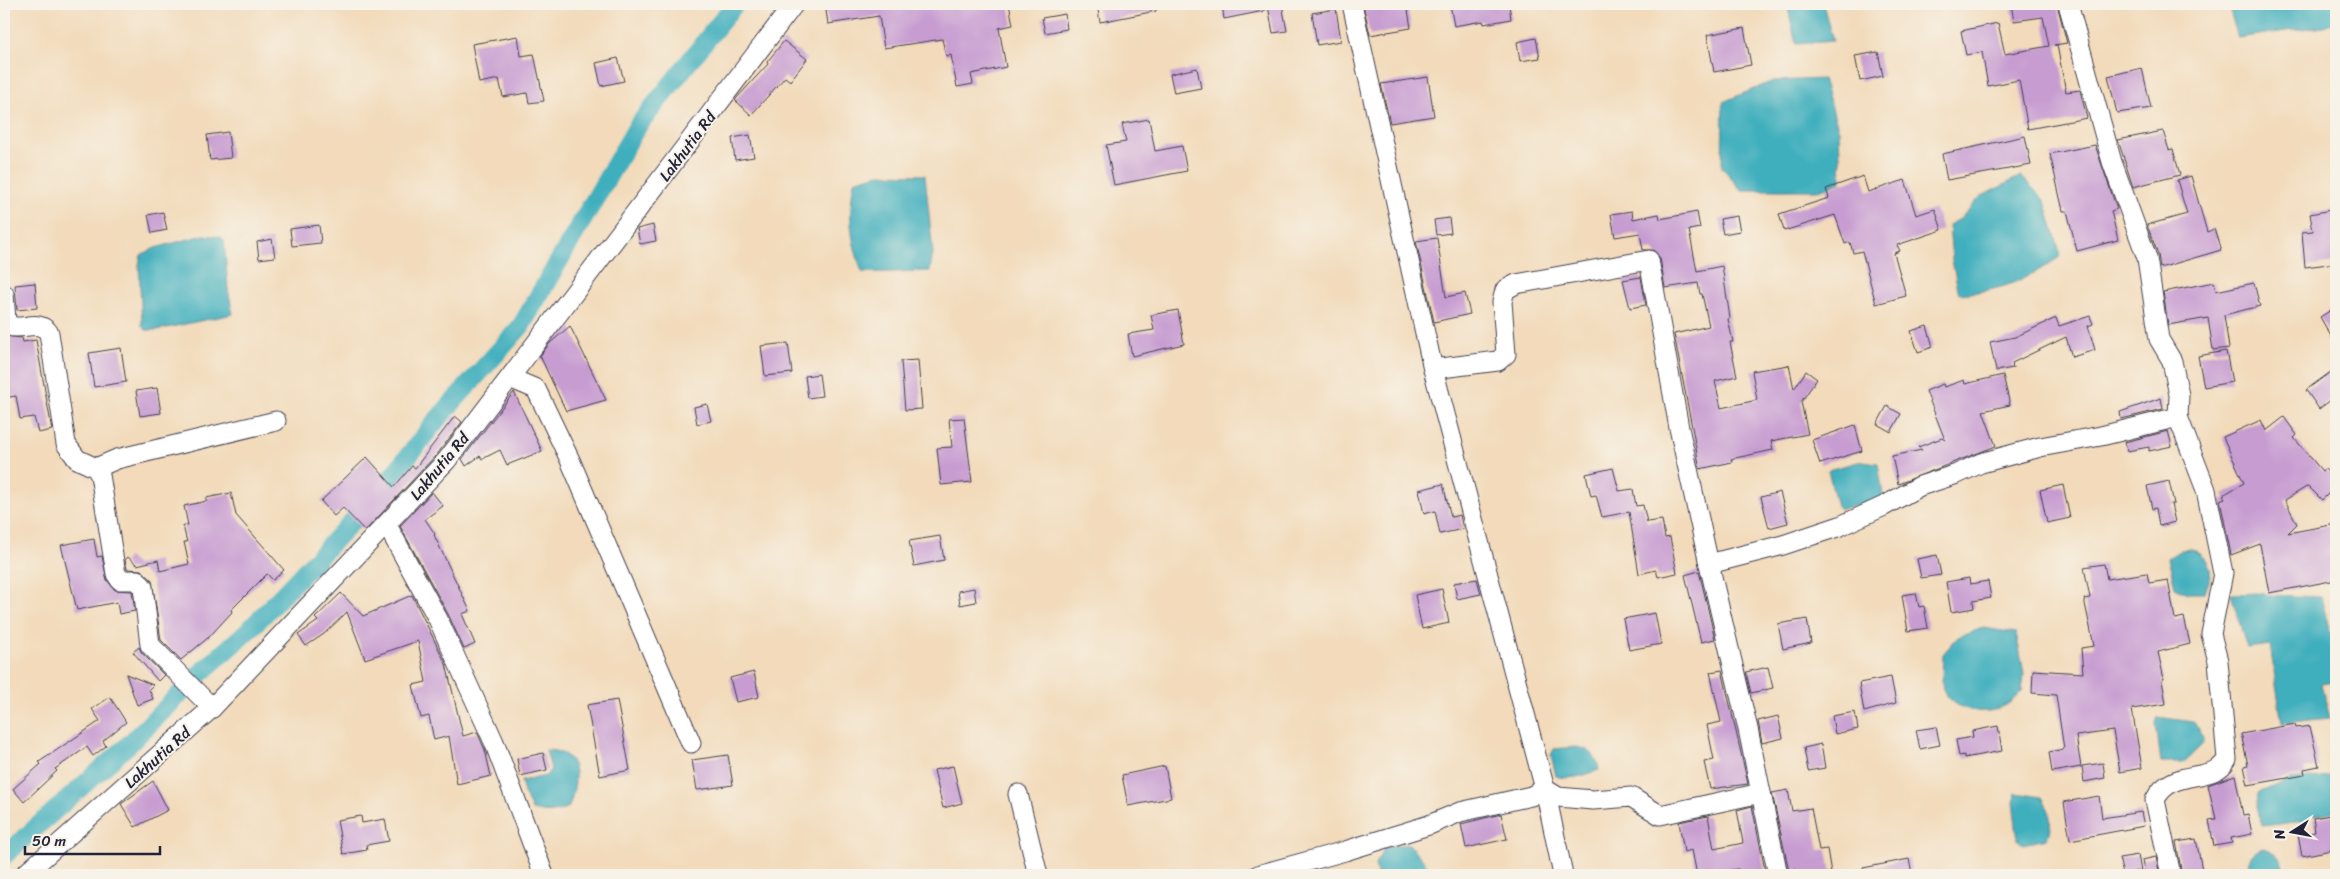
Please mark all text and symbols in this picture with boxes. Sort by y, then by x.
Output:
street label: Lakhutia Rd [651,104,725,188]
street label: Lakhutia Rd [402,424,478,507]
street label: Lakhutia Rd [117,718,199,796]
north arrow [2268,806,2318,856]
scale bar [25,824,160,856]
text: N [2266,827,2293,843]
text: 50 m [32,828,67,854]

